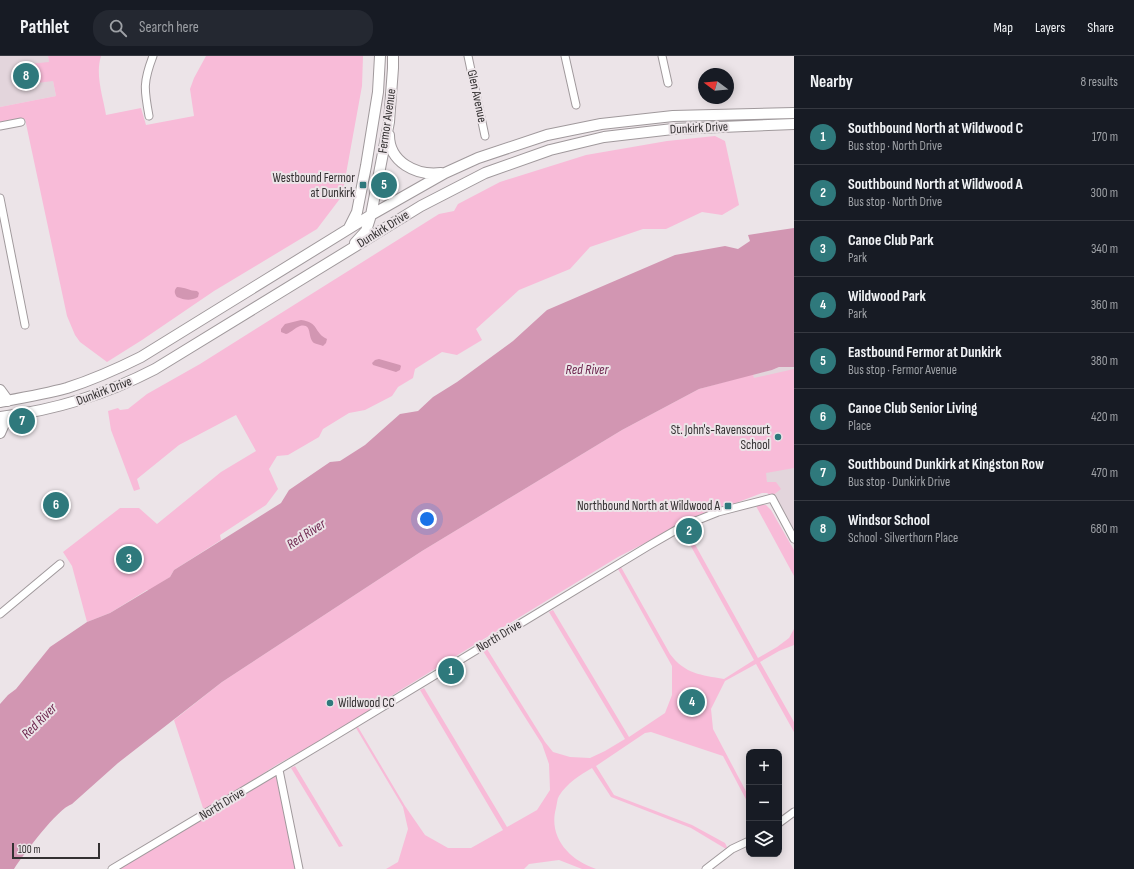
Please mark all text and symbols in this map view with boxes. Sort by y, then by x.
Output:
search box [93,10,373,46]
text: Pathlet [20,16,69,39]
icon: search [107,17,129,39]
text: Search here [139,18,199,37]
text: Map [993,19,1013,36]
text: Layers [1035,19,1065,36]
text: Share [1087,19,1114,36]
pin: 8 [13,61,39,91]
street label: Glen Avenue [464,68,490,124]
north arrow [698,68,734,104]
text: Nearby [810,72,853,92]
text: 8 results [1080,74,1118,90]
street label: Fermor Avenue [375,88,399,154]
street label: Dunkirk Drive [669,118,729,138]
text: Southbound North at Wildwood C [848,119,1023,138]
text: 1 [820,129,826,145]
text: 170 m [1092,129,1118,145]
text: Bus stop · North Drive [848,138,942,154]
place label: Westbound Fermor at Dunkirk [272,170,355,201]
pin: 5 [371,170,397,200]
text: Southbound North at Wildwood A [848,175,1023,194]
marker: Westbound Fermor at Dunkirk [358,180,368,190]
text: 2 [820,185,826,201]
text: 300 m [1091,185,1118,201]
text: Bus stop · North Drive [848,194,942,210]
street label: Dunkirk Drive [354,207,412,251]
text: Canoe Club Park [848,231,934,250]
text: 3 [820,241,826,257]
text: 340 m [1091,241,1118,257]
text: Park [848,250,867,266]
text: Wildwood Park [848,287,926,306]
text: 4 [820,297,826,313]
text: 360 m [1091,297,1118,313]
text: Park [848,306,867,322]
text: Eastbound Fermor at Dunkirk [848,343,1002,362]
text: 5 [820,353,826,369]
text: 380 m [1091,353,1118,369]
water label: Red River [566,361,610,378]
text: Bus stop · Fermor Avenue [848,362,957,378]
street label: Dunkirk Drive [74,373,134,409]
text: Canoe Club Senior Living [848,399,977,418]
pin: 7 [9,406,35,436]
text: 6 [820,409,826,425]
text: 420 m [1091,409,1118,425]
text: Place [848,418,871,434]
place label: St. John's-Ravenscourt School [671,422,770,453]
marker: St. John's-Ravenscourt School [773,432,783,442]
text: Southbound Dunkirk at Kingston Row [848,455,1044,474]
text: 7 [820,465,826,481]
text: 470 m [1091,465,1118,481]
text: Bus stop · Dunkirk Drive [848,474,950,490]
pin: 6 [43,490,69,520]
place label: Northbound North at Wildwood A [577,498,720,514]
marker: Northbound North at Wildwood A [723,501,733,511]
your location [417,509,437,529]
text: Windsor School [848,511,930,530]
water label: Red River [283,515,330,553]
pin: 2 [676,516,702,546]
text: 8 [820,521,826,537]
text: 680 m [1090,521,1118,537]
text: School · Silverthorn Place [848,530,958,546]
pin: 3 [116,544,142,574]
street label: North Drive [473,616,525,656]
pin: 1 [438,656,464,686]
pin: 4 [679,687,705,717]
place label: Wildwood CC [338,695,395,711]
marker: Wildwood CC [325,698,335,708]
water label: Red River [18,699,61,742]
map controls [746,749,782,857]
button: + [746,749,782,785]
street label: North Drive [196,784,248,824]
button: − [746,785,782,821]
button: layers [746,821,782,857]
scale bar [12,841,100,860]
text: 100 m [18,843,40,856]

